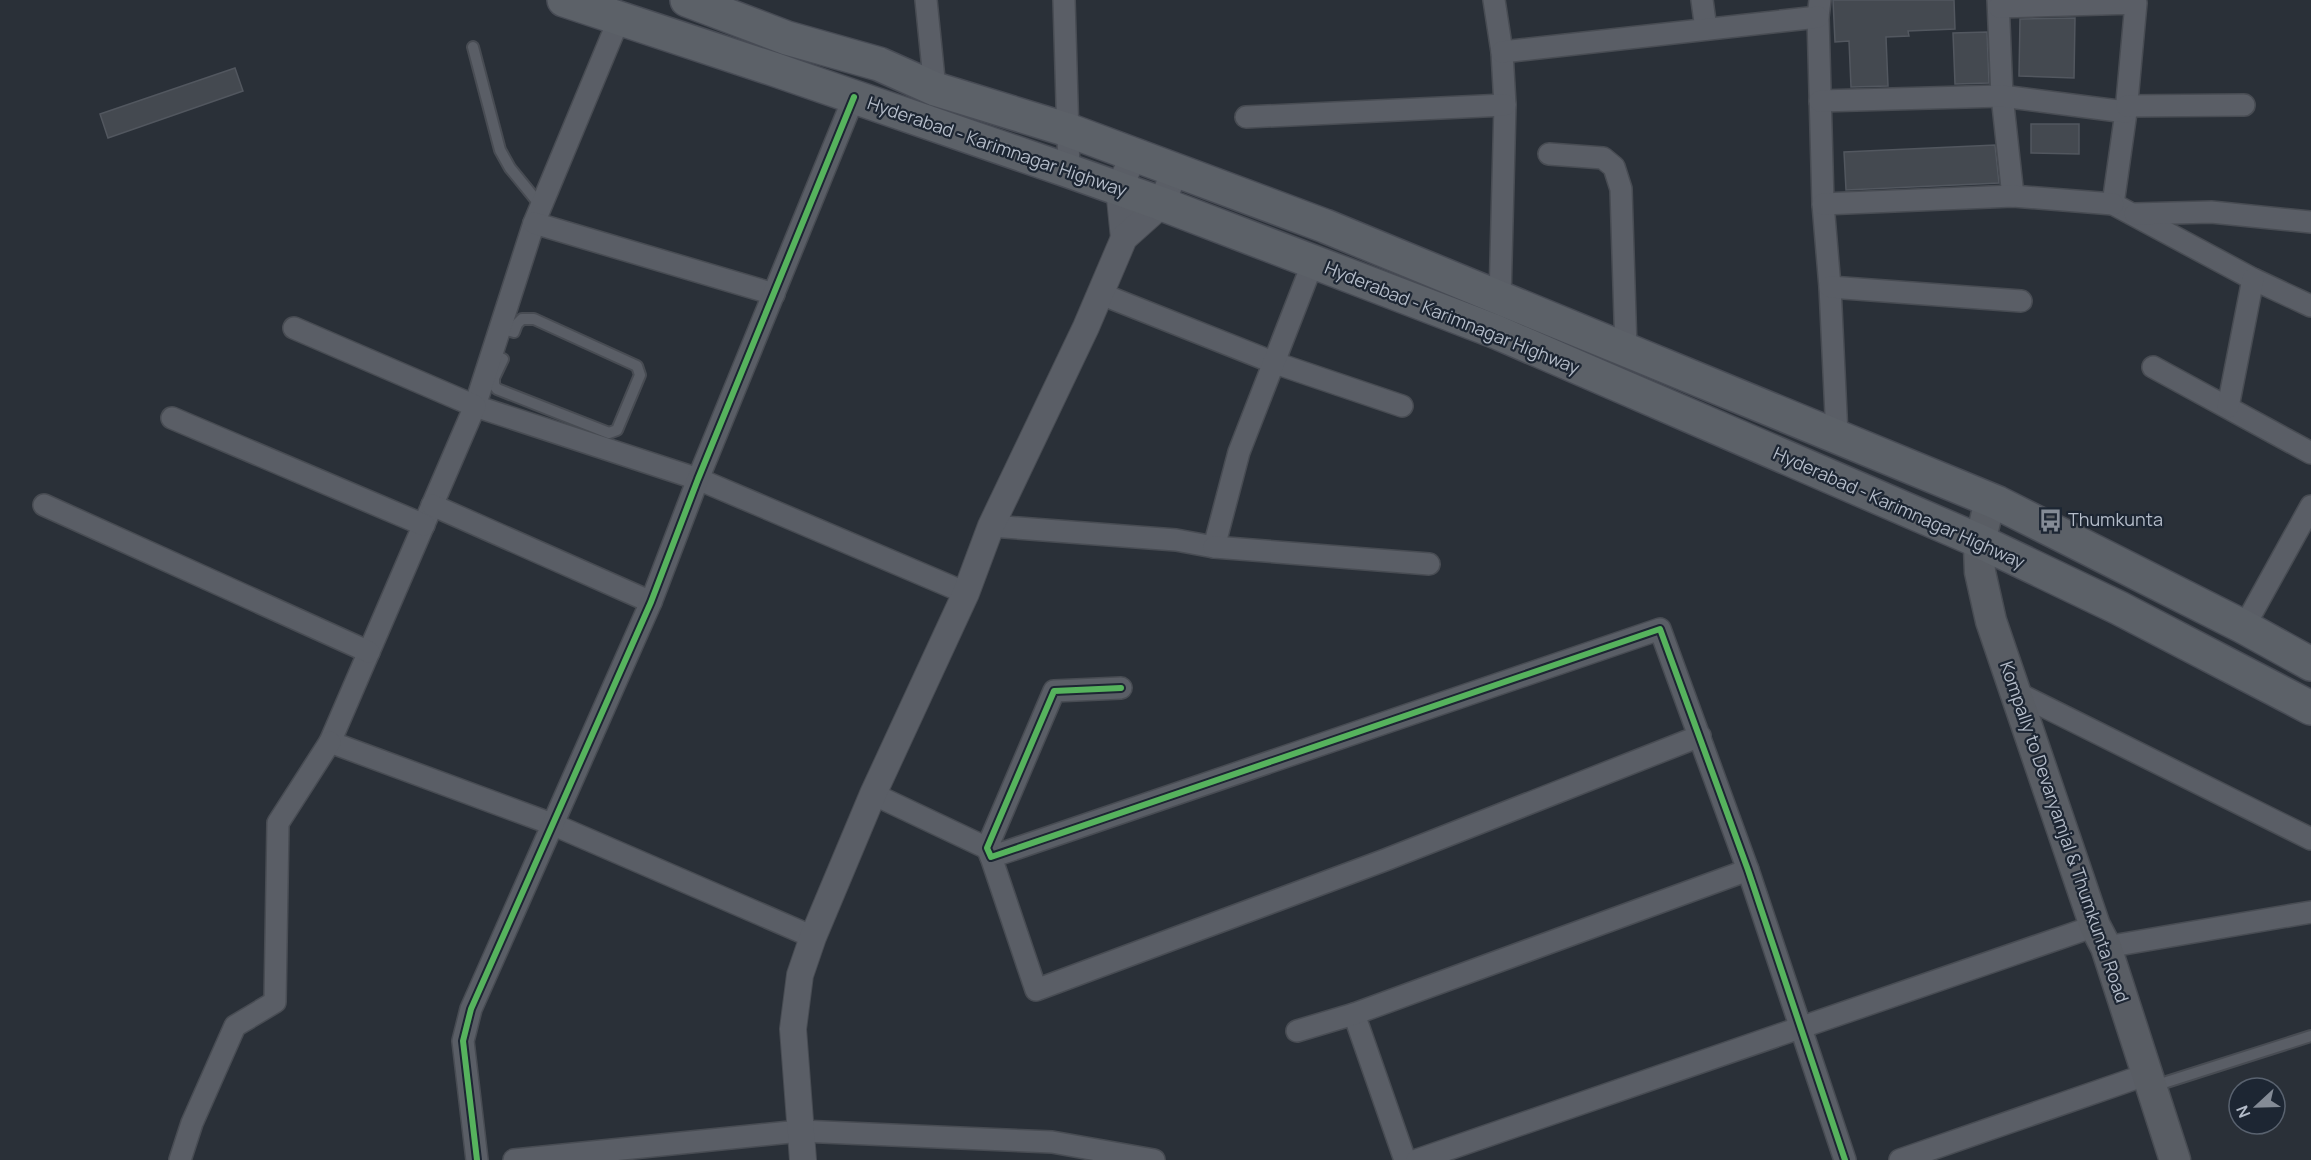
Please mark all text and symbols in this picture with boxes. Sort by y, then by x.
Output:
street label: Hyderabad - Karimnagar Highway [864,90,1131,202]
street label: Hyderabad - Karimnagar Highway [1321,255,1584,380]
street label: Hyderabad - Karimnagar Highway [1770,441,2029,574]
bus stop icon: Thumkunta [2037,507,2063,533]
place label: Thumkunta [2068,507,2163,531]
street label: Kompally to Devaryamjal & Thumkunta Road [1995,658,2135,1006]
north arrow [2227,1076,2287,1136]
text: N [2231,1102,2255,1121]

